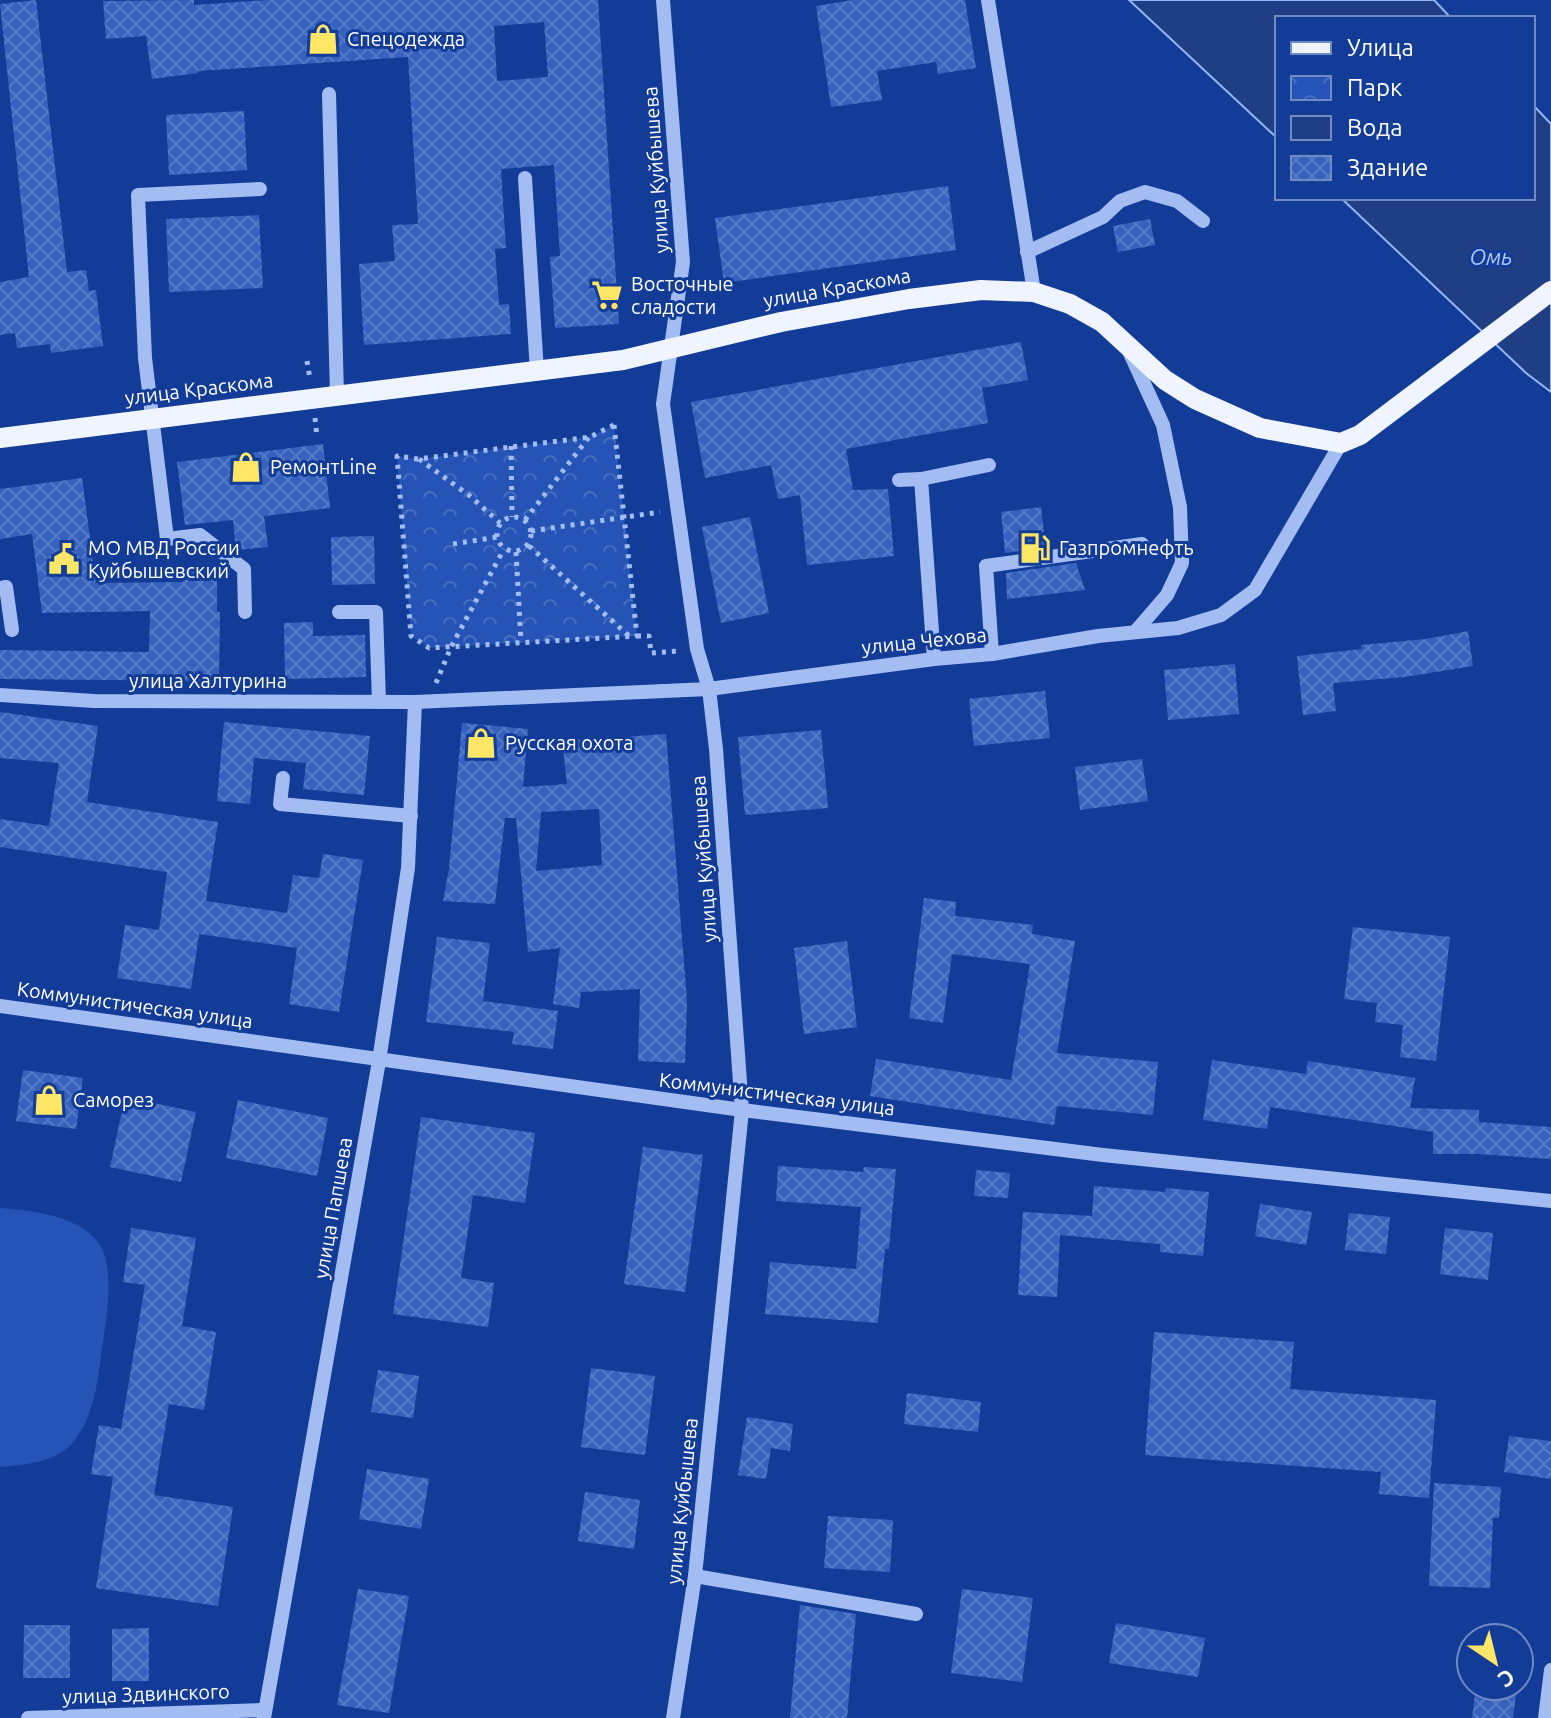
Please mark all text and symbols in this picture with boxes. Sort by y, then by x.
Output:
legend [1275,16,1535,200]
shop icon: Спецодежда [306,22,340,56]
place label: Спецодежда [347,27,465,50]
text: Улица [1347,34,1414,61]
text: Парк [1347,74,1402,101]
street label: улица Куйбышева [638,86,673,254]
text: Вода [1347,114,1403,141]
text: Здание [1347,154,1428,181]
water label: Омь [1470,244,1512,269]
street label: улица Краскома [761,263,912,312]
place label: Восточные сладости [631,272,734,318]
supermarket icon: Восточные сладости [590,278,624,312]
street label: улица Краскома [123,368,274,409]
shop icon: РемонтLine [229,450,263,484]
place label: РемонтLine [270,455,377,478]
fuel station icon: Газпромнефть [1018,531,1052,565]
place label: МО МВД России Куйбышевский [88,536,240,582]
place label: Газпромнефть [1059,536,1194,559]
public building icon: МО МВД России Куйбышевский [47,542,81,576]
street label: улица Чехова [860,623,988,659]
street label: улица Халтурина [129,669,287,692]
shop icon: Русская охота [464,726,498,760]
place label: Русская охота [505,731,634,754]
street label: улица Куйбышева [686,775,721,943]
street label: Коммунистическая улица [16,977,254,1032]
street label: Коммунистическая улица [658,1068,896,1119]
shop icon: Саморез [32,1083,66,1117]
place label: Саморез [73,1088,154,1111]
street label: улица Папшева [309,1135,356,1281]
street label: улица Куйбышева [661,1417,702,1585]
north arrow [1455,1622,1535,1702]
text: С [1494,1665,1520,1693]
street label: улица Здвинского [62,1679,230,1708]

